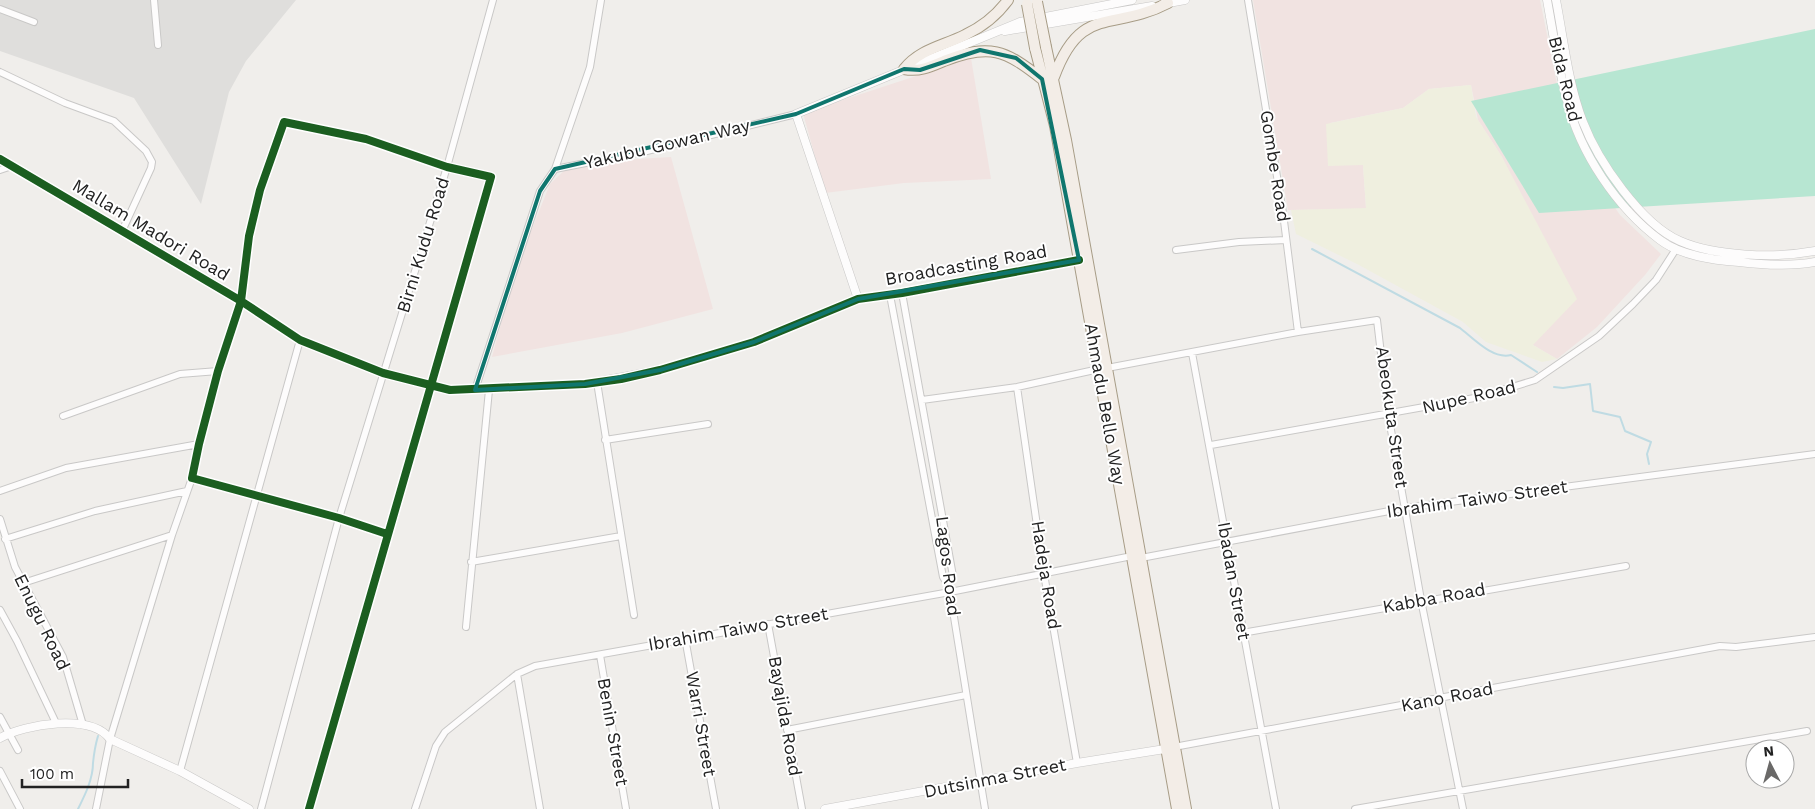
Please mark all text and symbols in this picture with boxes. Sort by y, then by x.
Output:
street label: Bida Road [1545,34,1586,124]
street label: Gombe Road [1256,109,1295,223]
street label: Yakubu Gowan Way [582,114,753,173]
street label: Mallam Madori Road [69,174,234,285]
street label: Birni Kudu Road [392,174,453,315]
street label: Broadcasting Road [883,240,1048,289]
street label: Ahmadu Bello Way [1081,321,1130,487]
street label: Abeokuta Street [1372,345,1413,490]
street label: Nupe Road [1420,375,1518,418]
street label: Ibrahim Taiwo Street [1385,475,1569,522]
street label: Lagos Road [932,515,965,617]
street label: Hadeja Road [1028,519,1065,631]
street label: Ibadan Street [1214,520,1255,642]
street label: Enugu Road [10,570,75,673]
street label: Kabba Road [1381,578,1487,617]
street label: Ibrahim Taiwo Street [646,602,830,655]
street label: Bayajida Road [765,654,806,778]
street label: Warri Street [682,670,721,779]
street label: Benin Street [594,676,633,788]
street label: Kano Road [1399,677,1495,716]
north arrow [1745,739,1795,789]
text: N [1763,743,1775,760]
street label: Dutsinma Street [922,753,1068,802]
scale bar [22,756,129,788]
text: 100 m [30,765,74,783]

